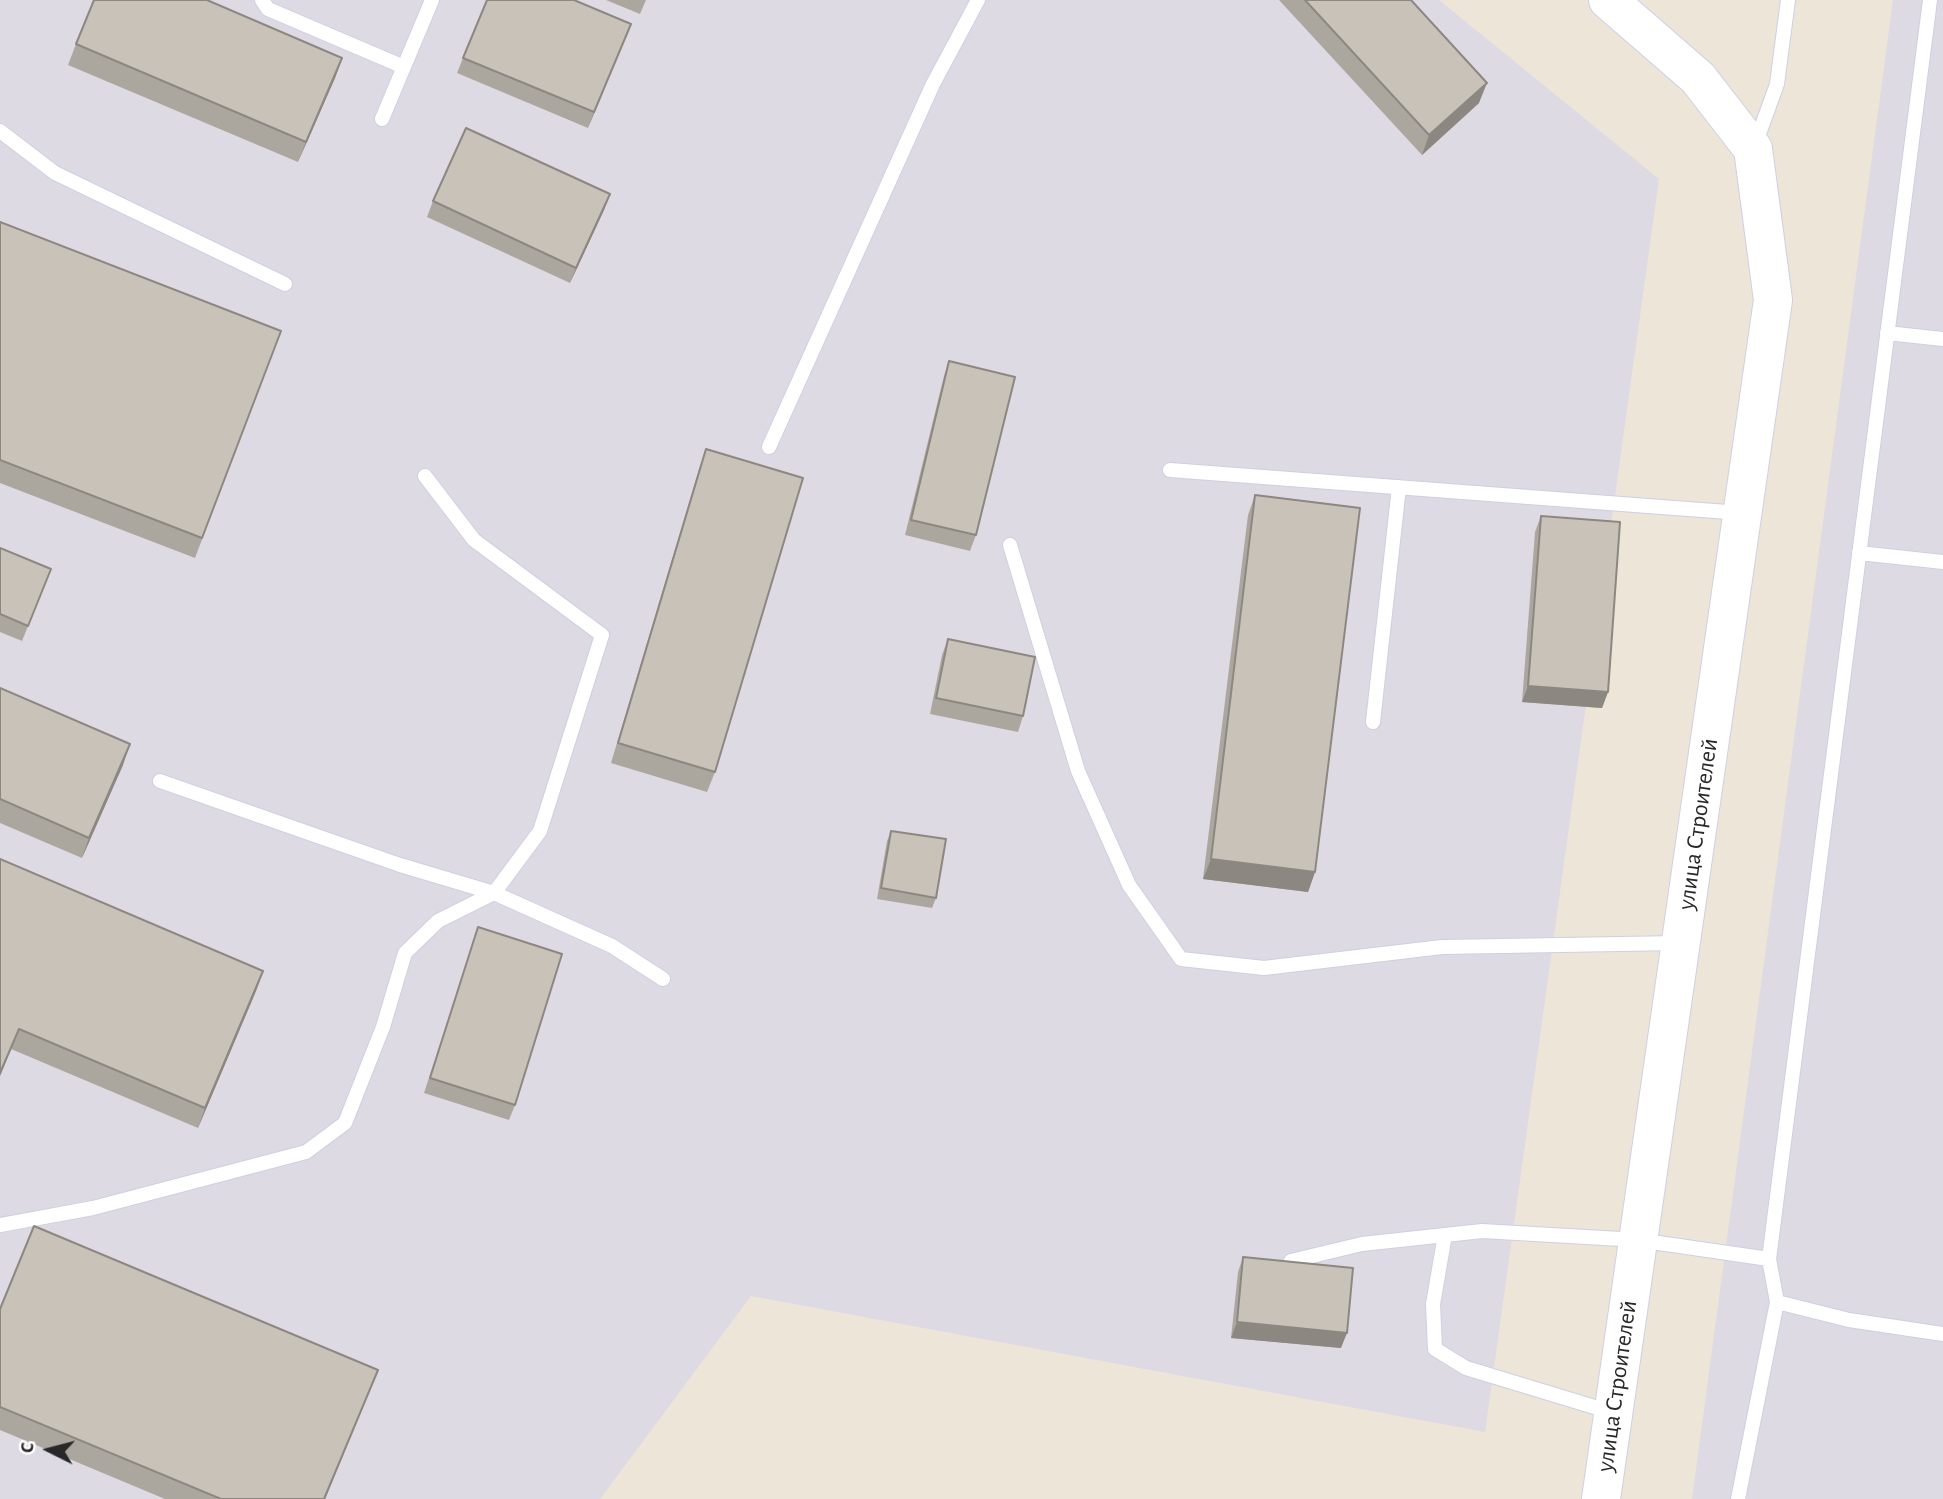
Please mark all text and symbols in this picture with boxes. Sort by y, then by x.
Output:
street label: улица Строителей [1672,736,1724,912]
street label: улица Строителей [1591,1298,1643,1474]
north arrow [14,1415,84,1485]
text: С [18,1442,38,1454]

